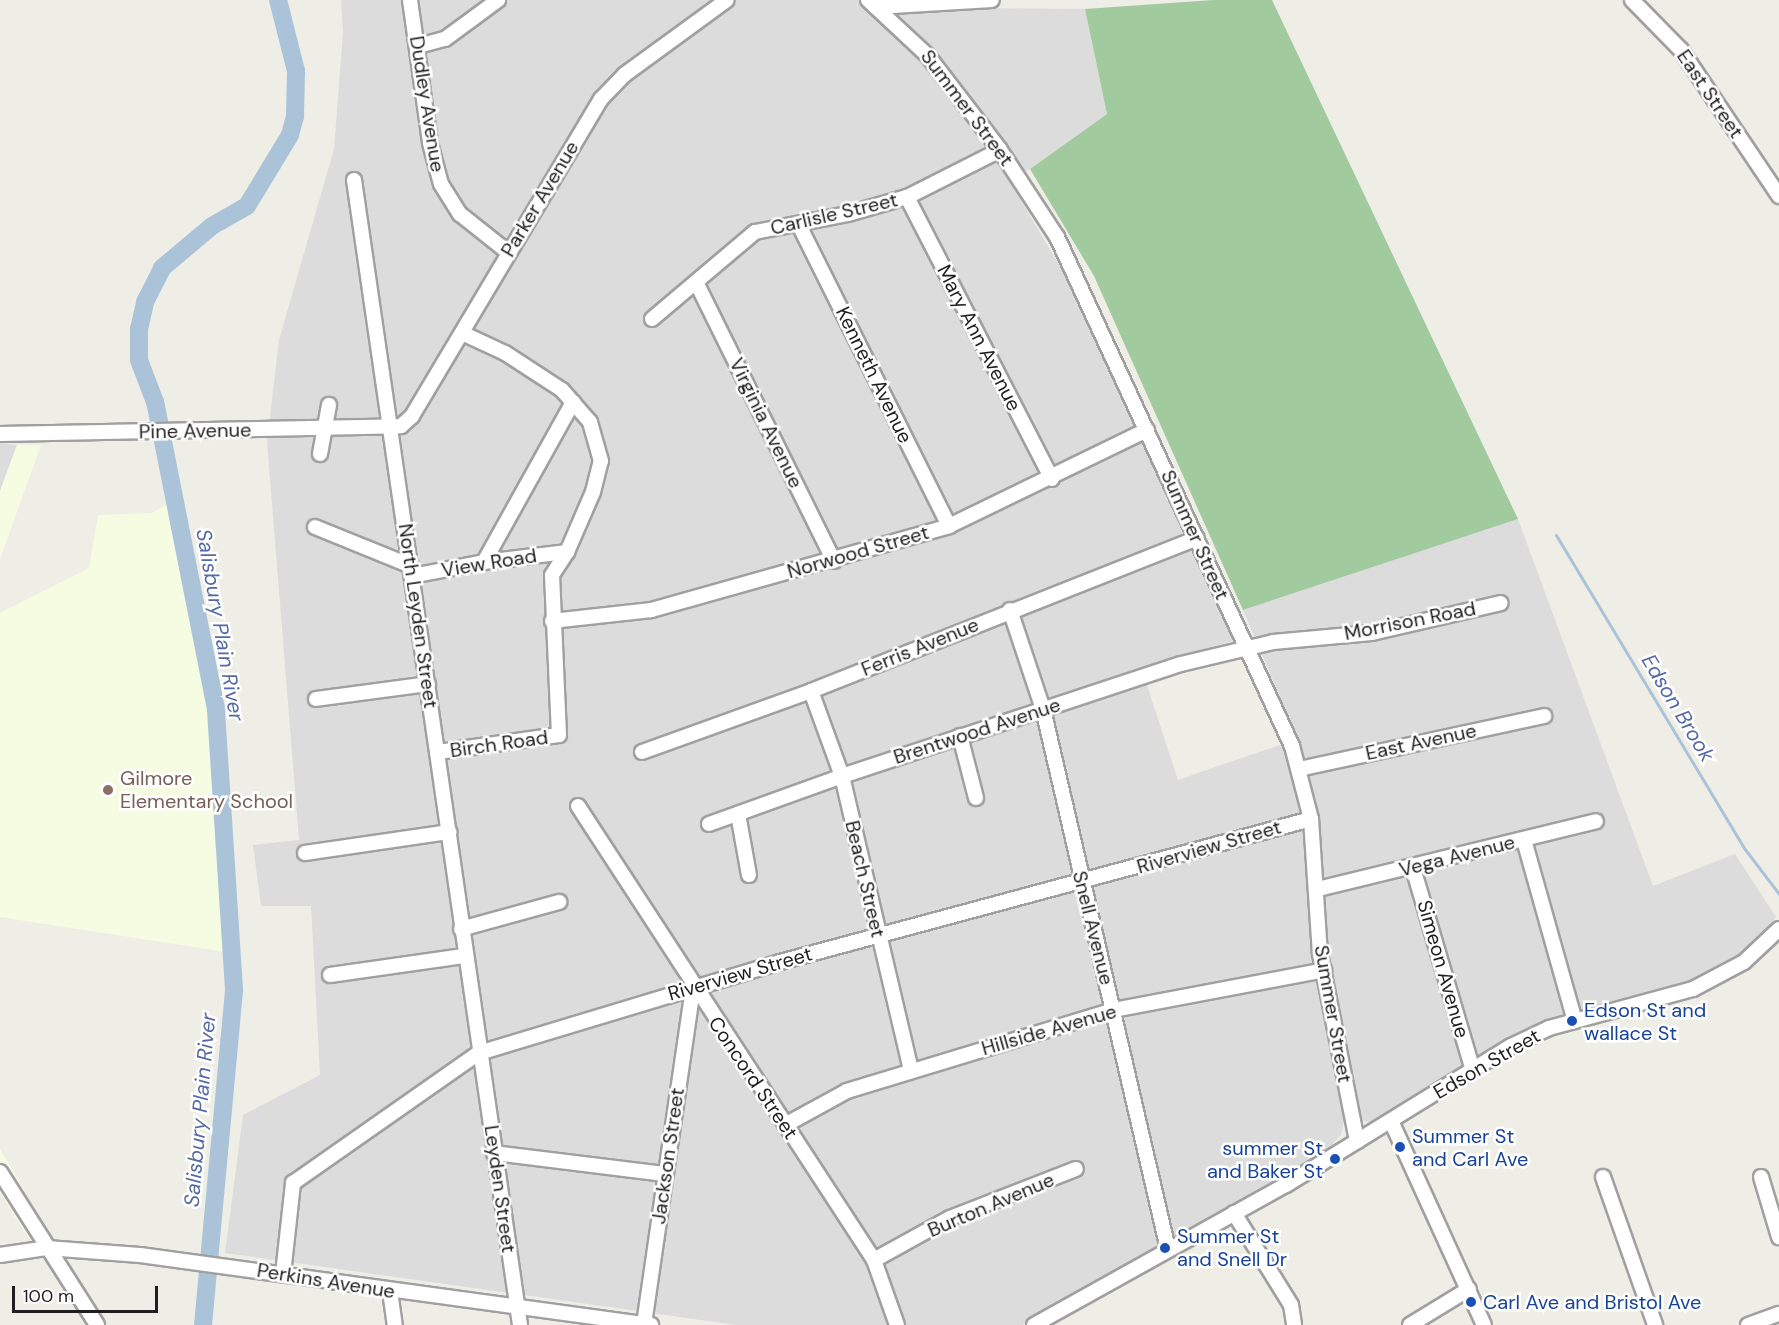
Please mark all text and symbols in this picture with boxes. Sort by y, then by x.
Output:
street label: Dudley Avenue [404,34,450,174]
street label: Summer Street [915,45,1019,171]
street label: East Street [1672,45,1748,143]
street label: Parker Avenue [496,137,584,261]
street label: Carlisle Street [768,188,900,240]
street label: Mary Ann Avenue [932,261,1026,415]
street label: Kenneth Avenue [831,303,917,447]
street label: Virginia Avenue [724,354,808,492]
street label: Pine Avenue [139,418,251,444]
street label: Summer Street [1156,466,1234,604]
street label: Norwood Street [784,520,932,584]
street label: North Leyden Street [393,522,443,710]
water label: Salisbury Plain River [191,527,249,723]
street label: View Road [440,544,538,582]
street label: Morrison Road [1342,596,1478,646]
street label: Ferris Avenue [858,613,982,681]
water label: Edson Brook [1636,650,1720,766]
street label: Brentwood Avenue [890,693,1064,769]
street label: East Avenue [1363,719,1479,765]
street label: Birch Road [448,725,550,763]
place label: Gilmore Elementary School [120,766,293,813]
marker: Gilmore Elementary School [101,783,115,797]
street label: Riverview Street [1134,815,1284,879]
street label: Beach Street [840,818,890,940]
street label: Vega Avenue [1397,830,1517,882]
street label: Snell Avenue [1067,869,1119,987]
street label: Simeon Avenue [1412,897,1474,1041]
street label: Riverview Street [665,942,815,1006]
street label: Summer Street [1309,943,1357,1085]
place label: Edson St and wallace St [1584,998,1706,1045]
street label: Hillside Avenue [979,999,1119,1061]
water label: Salisbury Plain River [179,1012,221,1208]
street label: Concord Street [703,1012,803,1144]
marker: Edson St and wallace St [1565,1014,1579,1028]
street label: Edson Street [1429,1024,1545,1104]
street label: Jackson Street [647,1086,689,1226]
street label: Leyden Street [479,1124,521,1254]
place label: Summer St and Carl Ave [1412,1124,1528,1171]
place label: summer St and Baker St [1207,1136,1323,1183]
marker: Summer St and Carl Ave [1393,1140,1407,1154]
marker: summer St and Baker St [1328,1152,1342,1166]
street label: Burton Avenue [924,1168,1058,1242]
place label: Summer St and Snell Dr [1177,1224,1287,1271]
marker: Summer St and Snell Dr [1158,1241,1172,1255]
street label: Perkins Avenue [255,1258,397,1304]
scale bar [15,1274,160,1312]
text: 100 m [23,1284,74,1308]
place label: Carl Ave and Bristol Ave [1483,1290,1701,1314]
marker: Carl Ave and Bristol Ave [1464,1295,1478,1309]

